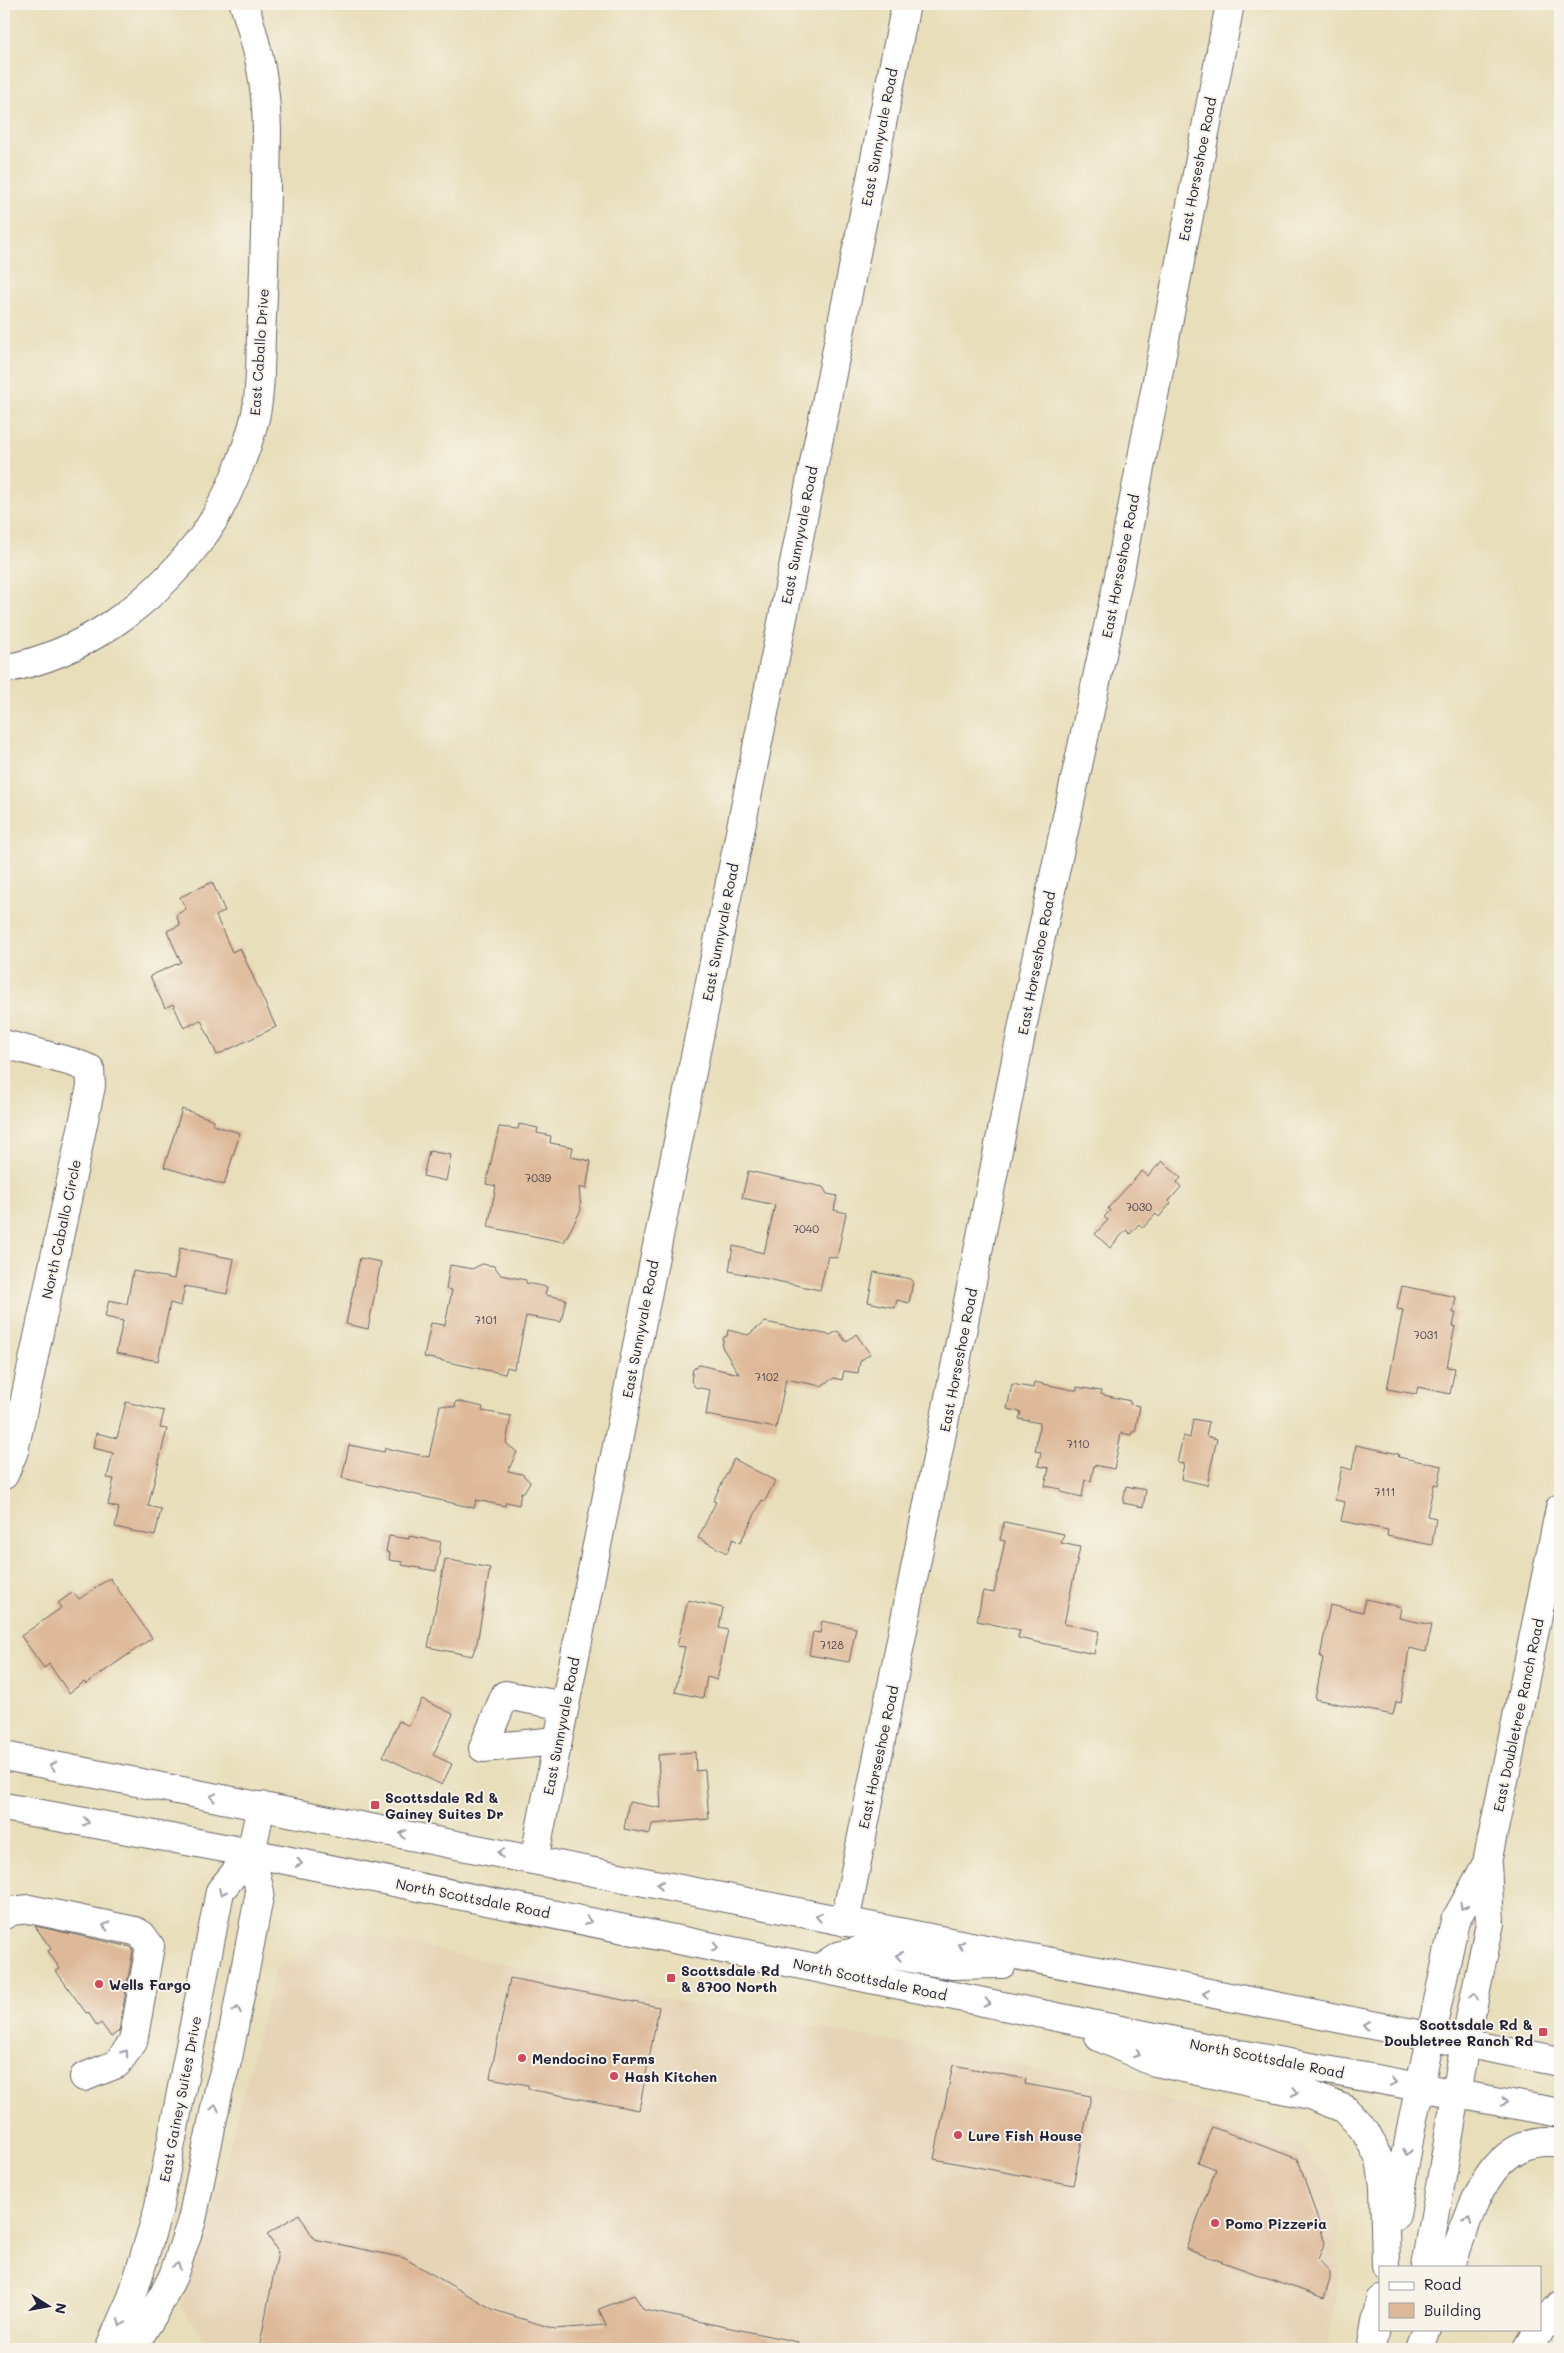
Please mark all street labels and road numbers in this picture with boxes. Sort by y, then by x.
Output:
street label: East Sunnyvale Road [856,66,902,208]
street label: East Horseshoe Road [1174,95,1220,242]
street label: East Caballo Drive [245,288,273,416]
street label: East Sunnyvale Road [776,464,822,606]
street label: East Horseshoe Road [1097,492,1143,639]
street label: East Sunnyvale Road [697,861,743,1003]
street label: East Horseshoe Road [1013,889,1059,1036]
street label: North Caballo Circle [37,1158,85,1300]
street label: East Sunnyvale Road [617,1258,663,1400]
street label: East Horseshoe Road [935,1286,981,1433]
street label: East Doubletree Ranch Road [1488,1617,1548,1813]
street label: East Sunnyvale Road [538,1655,584,1797]
street label: East Horseshoe Road [854,1684,902,1830]
street label: North Scottsdale Road [394,1874,552,1922]
street label: North Scottsdale Road [791,1953,949,2005]
street label: East Gainey Suites Drive [155,2014,205,2184]
street label: North Scottsdale Road [1188,2034,1346,2082]

